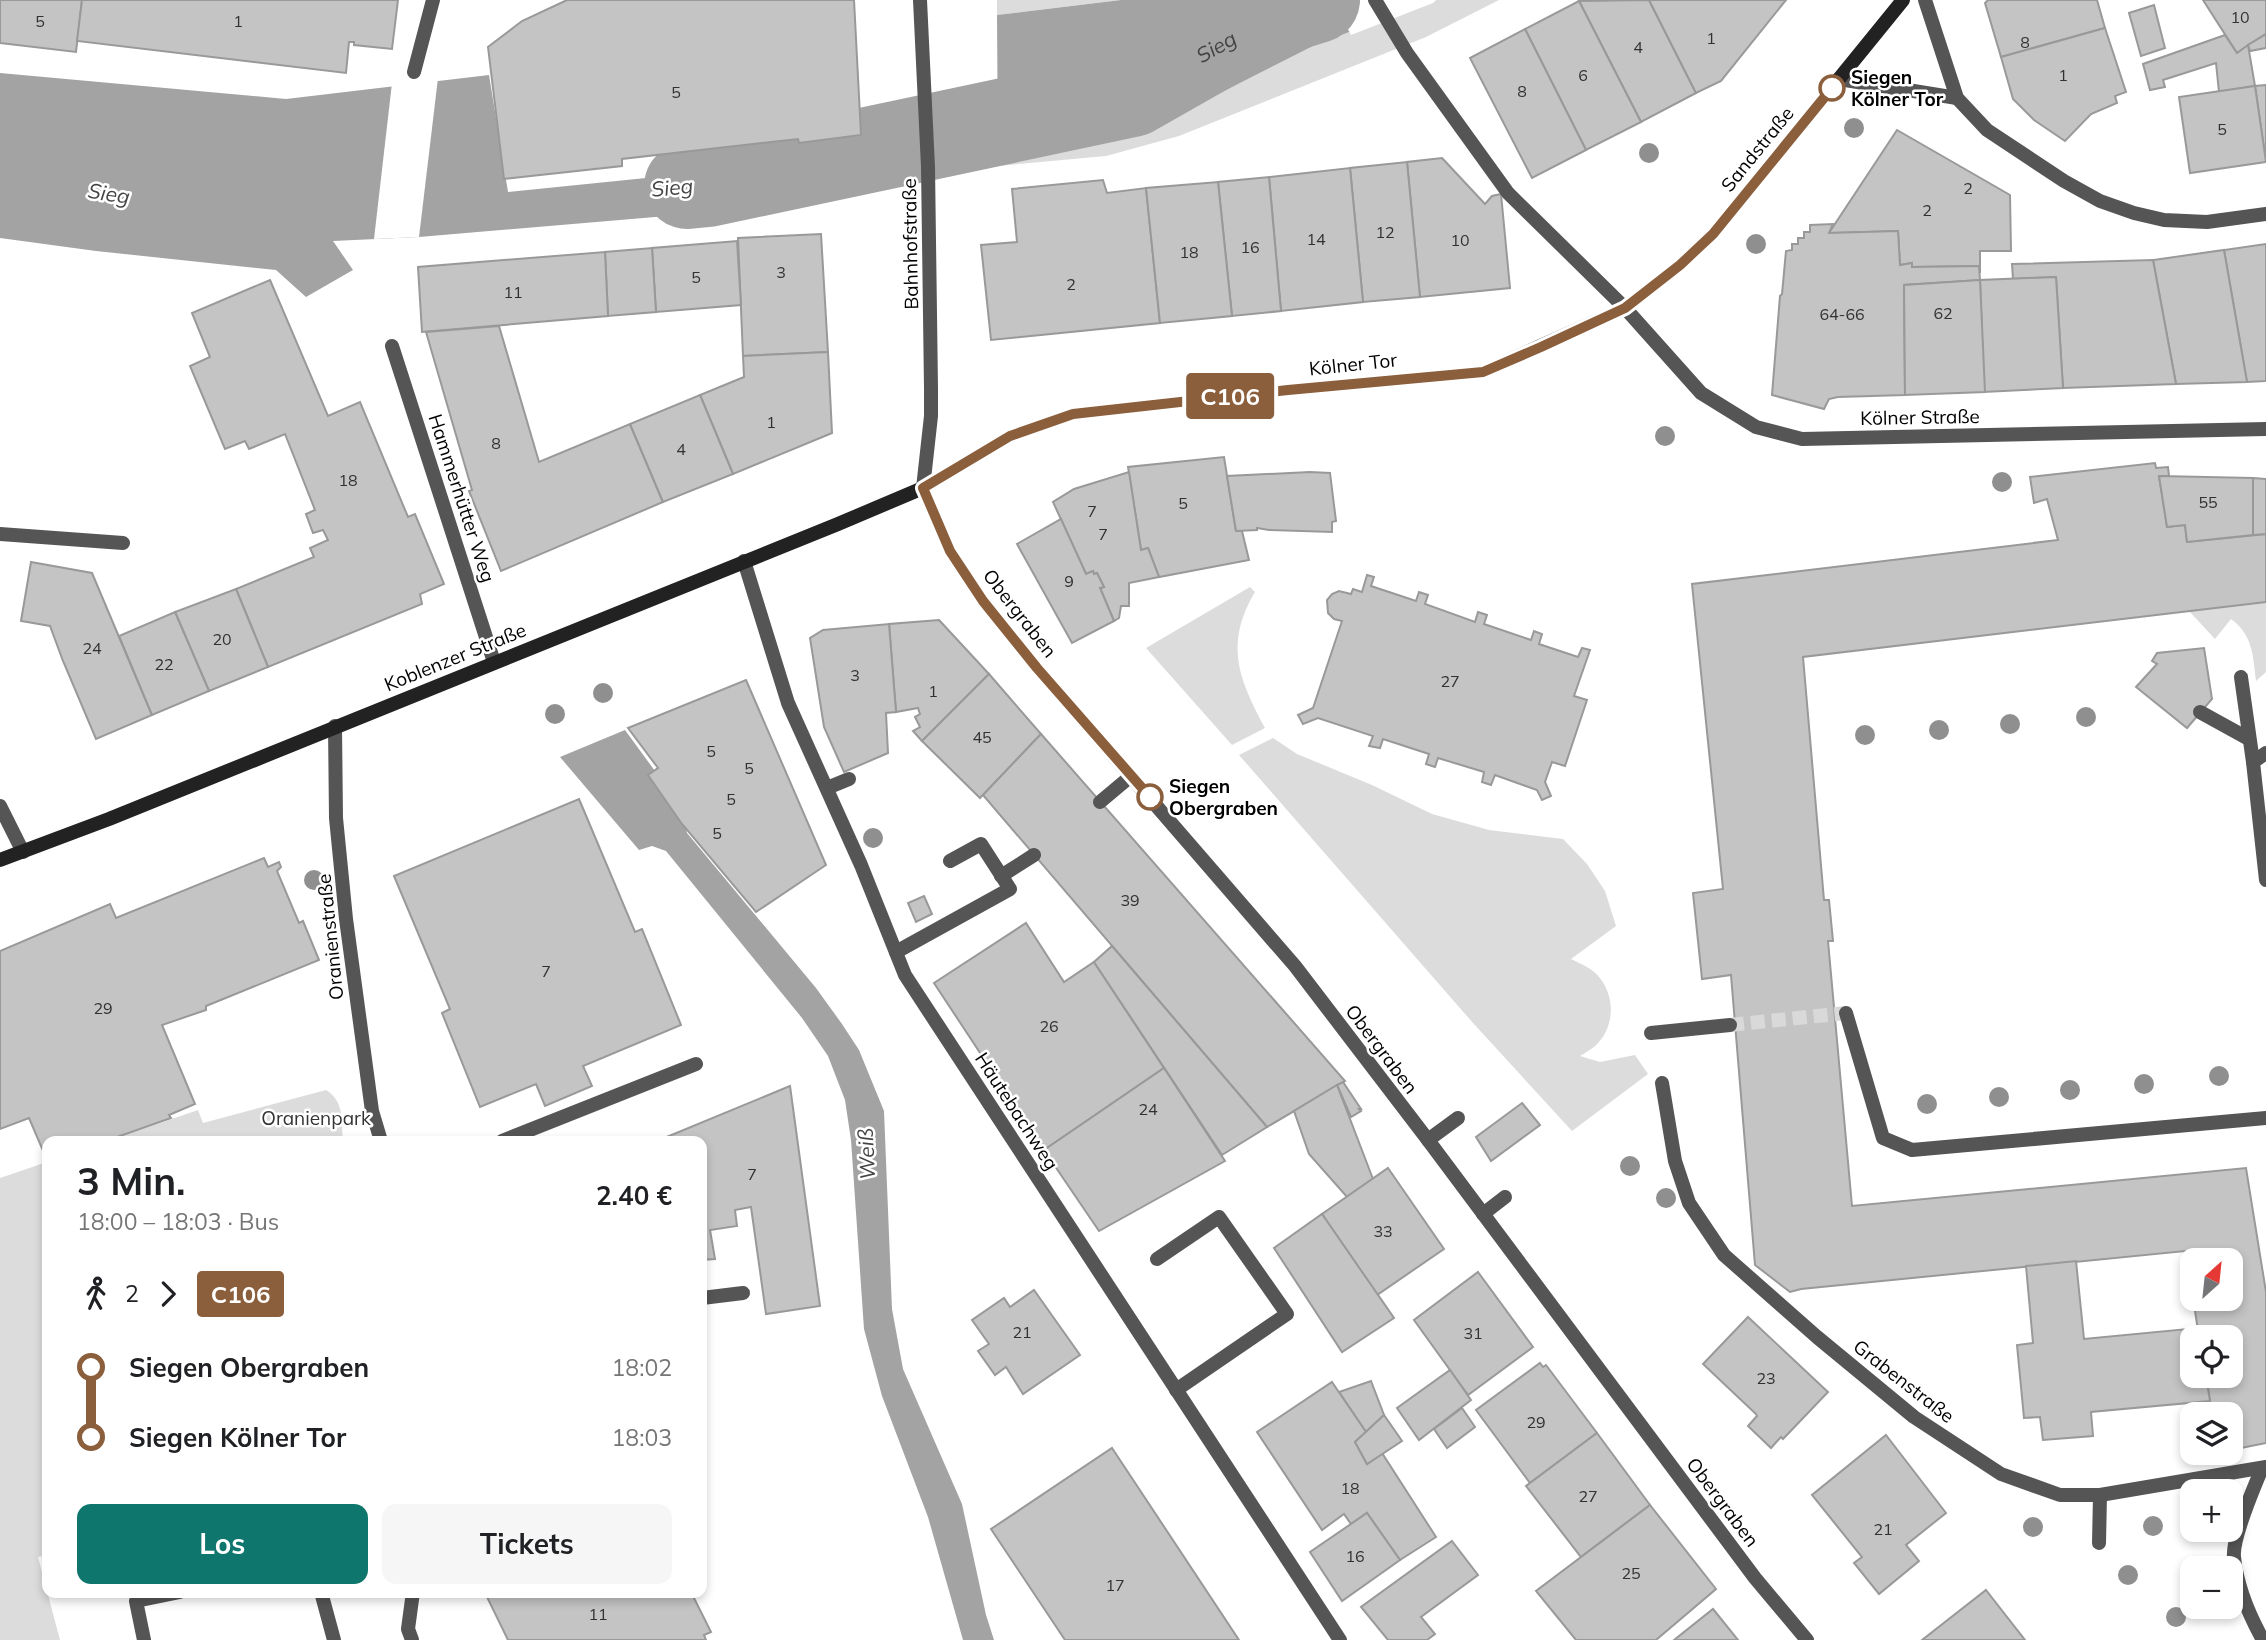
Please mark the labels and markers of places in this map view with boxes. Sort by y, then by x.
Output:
place label: Siegen Kölner Tor [1851,65,1944,111]
marker: Siegen Kölner Tor [1819,75,1845,101]
place label: Siegen Obergraben [1169,774,1278,820]
marker: Siegen Obergraben [1137,784,1163,810]

